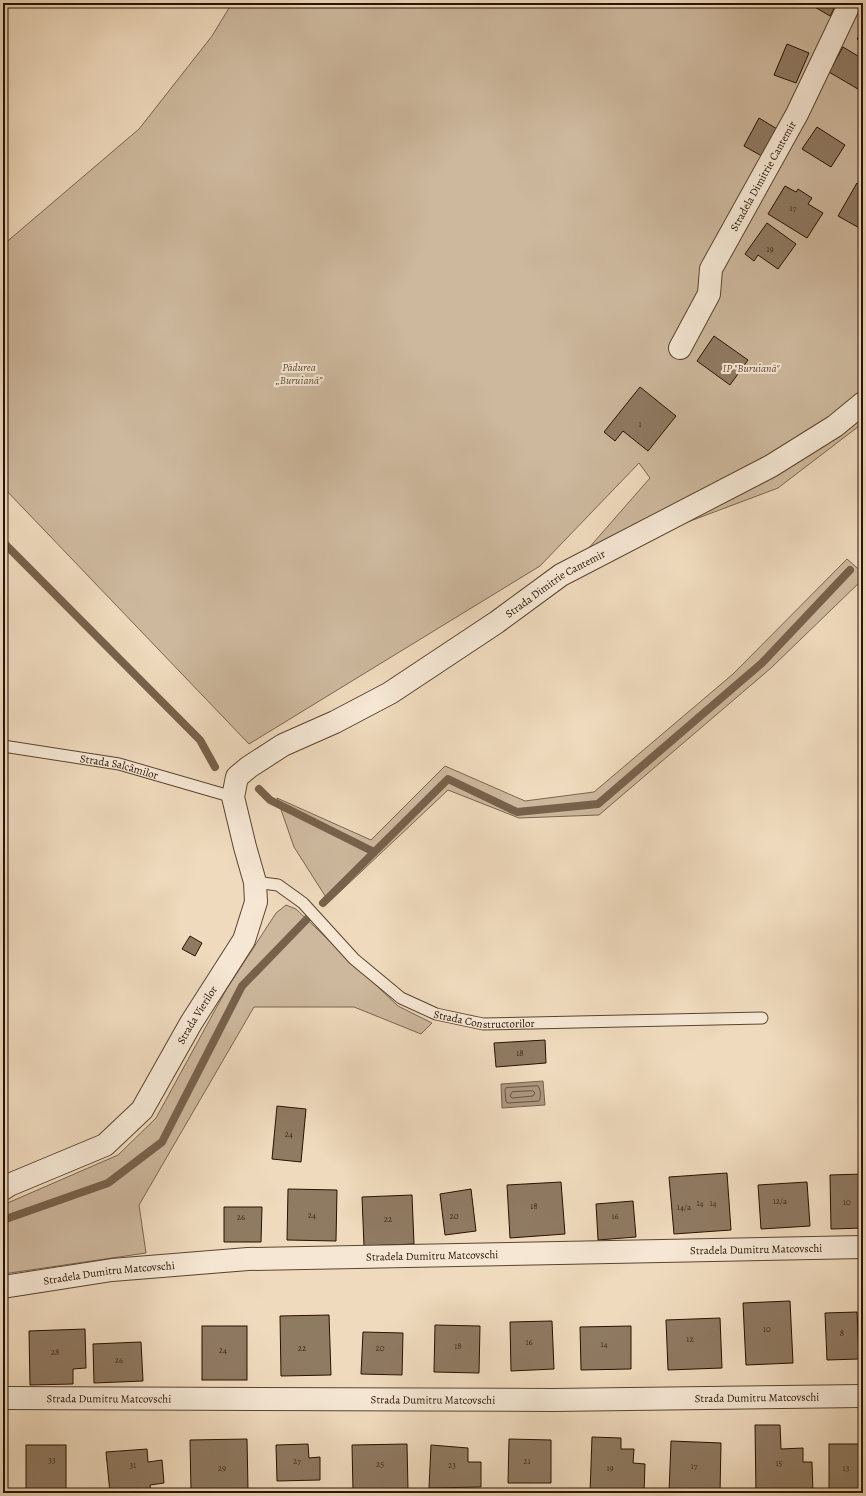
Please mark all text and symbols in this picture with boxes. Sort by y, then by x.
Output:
street label: Stradela Dimitrie Cantemir [727,118,800,234]
house number: 17 [790,202,797,214]
house number: 19 [766,243,774,255]
park label: Pădurea „Buruiană” [274,360,323,388]
park label: IP "Buruiană" [722,361,780,376]
house number: 1 [638,418,642,430]
street label: Strada Dimitrie Cantemir [502,546,608,622]
street label: Strada Salcâmilor [79,751,160,783]
street label: Strada Vierilor [174,983,221,1047]
street label: Strada Constructorilor [432,1007,535,1032]
house number: 18 [516,1047,524,1059]
house number: 24 [285,1128,293,1140]
house number: 12/a [773,1195,788,1207]
house number: 10 [843,1196,851,1208]
house number: 14 [696,1197,704,1209]
house number: 14 [709,1197,717,1209]
house number: 18 [530,1200,538,1212]
house number: 14/a [677,1201,692,1213]
house number: 24 [308,1209,316,1221]
house number: 20 [449,1210,459,1222]
house number: 16 [611,1210,619,1222]
house number: 26 [237,1211,245,1223]
house number: 22 [384,1213,393,1225]
street label: Stradela Dumitru Matcovschi [690,1241,822,1258]
street label: Stradela Dumitru Matcovschi [366,1247,499,1265]
street label: Stradela Dumitru Matcovschi [42,1258,175,1289]
house number: 10 [763,1323,771,1335]
house number: 8 [840,1327,844,1339]
house number: 12 [686,1333,694,1345]
house number: 16 [525,1336,533,1348]
house number: 14 [600,1338,608,1350]
house number: 18 [454,1340,462,1352]
house number: 22 [298,1342,307,1354]
house number: 20 [375,1342,385,1354]
house number: 24 [219,1344,227,1356]
house number: 28 [51,1346,59,1358]
house number: 26 [115,1354,123,1366]
street label: Strada Dumitru Matcovschi [695,1390,819,1406]
street label: Strada Dumitru Matcovschi [47,1391,171,1407]
street label: Strada Dumitru Matcovschi [371,1392,495,1408]
house number: 33 [48,1454,56,1466]
house number: 27 [293,1455,301,1467]
house number: 21 [523,1455,531,1467]
house number: 15 [776,1457,783,1469]
house number: 25 [376,1458,384,1470]
house number: 31 [130,1459,136,1471]
house number: 23 [448,1459,456,1471]
house number: 17 [691,1460,698,1472]
house number: 29 [218,1462,226,1474]
house number: 19 [606,1462,614,1474]
house number: 13 [843,1462,850,1474]

